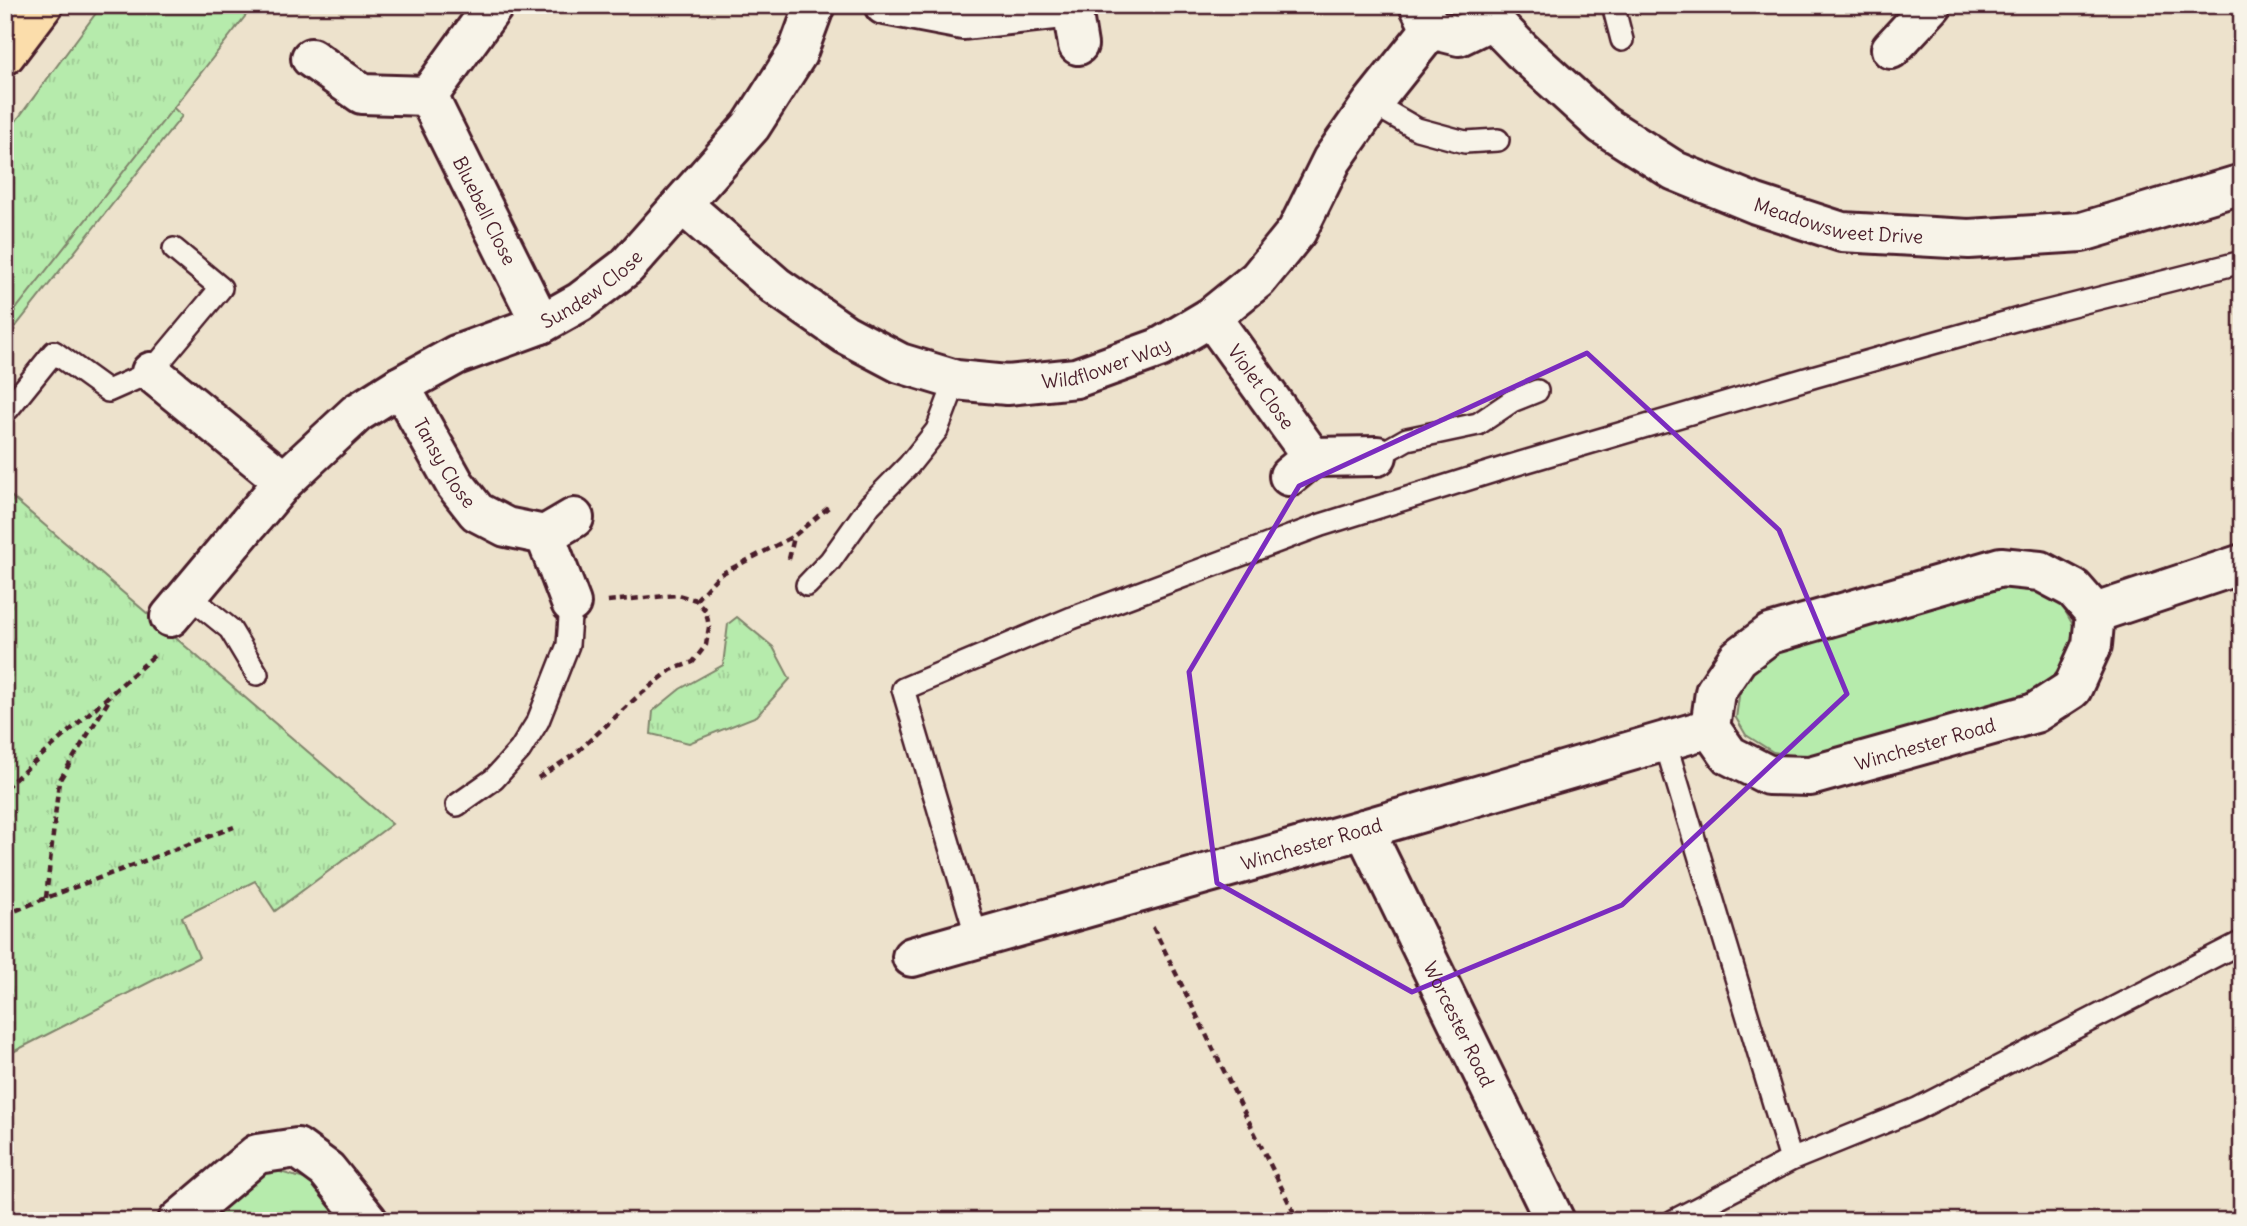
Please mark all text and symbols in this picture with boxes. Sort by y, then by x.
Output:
street label: Bluebell Close [448,152,522,269]
street label: Meadowsweet Drive [1751,192,1924,248]
street label: Sundew Close [536,245,648,334]
street label: Wildflower Way [1040,332,1175,393]
street label: Violet Close [1223,340,1300,434]
street label: Tansy Close [408,414,481,513]
street label: Winchester Road [1852,712,1998,776]
street label: Winchester Road [1238,812,1385,875]
street label: Worcester Road [1418,957,1500,1091]

